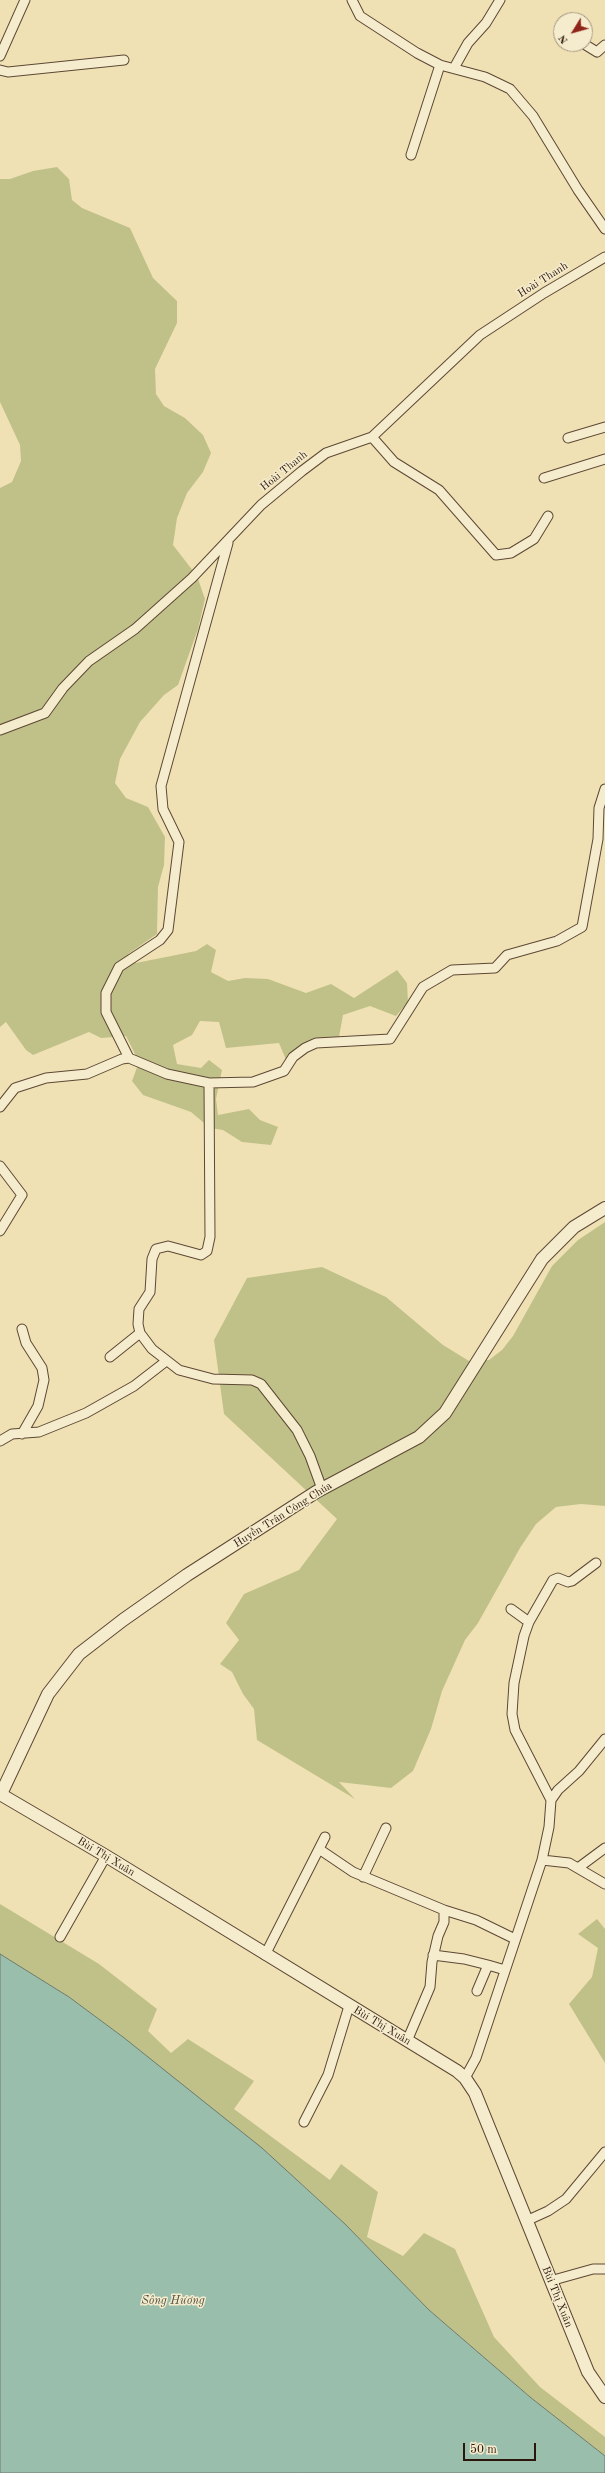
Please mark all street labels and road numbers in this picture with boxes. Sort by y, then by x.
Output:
street label: Hoài Thanh [515,259,571,301]
street label: Hoài Thanh [258,448,310,494]
street label: Huyền Trân Công Chúa [231,1479,335,1551]
street label: Bùi Thị Xuân [75,1835,137,1879]
street label: Bùi Thị Xuân [351,2004,413,2048]
street label: Bùi Thị Xuân [539,2264,575,2330]

